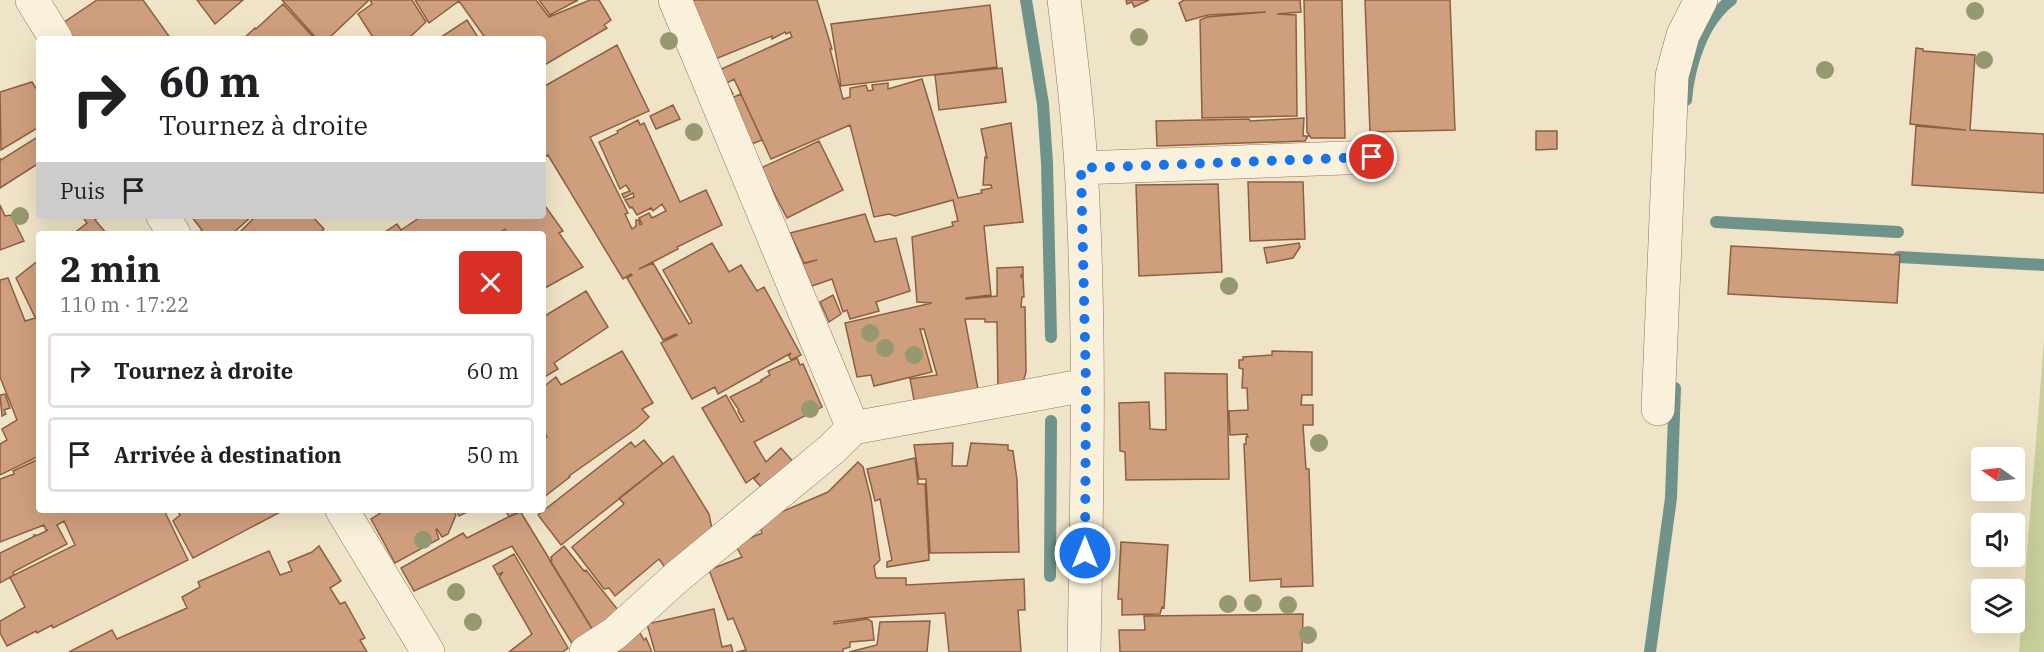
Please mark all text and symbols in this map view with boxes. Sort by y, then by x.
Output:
text: 60 m [159,54,260,109]
icon: right [60,60,138,138]
text: Tournez à droite [159,107,368,142]
pin [1346,131,1397,182]
icon: arrive [1355,140,1388,173]
icon: arrive [117,174,150,207]
text: Puis [60,176,105,205]
text: 2 min [60,245,161,292]
button: close [459,251,522,314]
text: 110 m · 17:22 [60,291,189,318]
icon: right [63,354,96,387]
text: Tournez à droite [114,356,293,385]
text: 60 m [467,356,519,385]
icon: arrive [63,438,96,471]
text: Arrivée à destination [114,440,342,469]
text: 50 m [467,440,519,469]
north arrow [1971,447,2025,501]
map controls [1971,447,2025,633]
button: sound [1971,513,2025,567]
position arrow [1053,521,1117,585]
button: layers [1971,579,2025,633]

